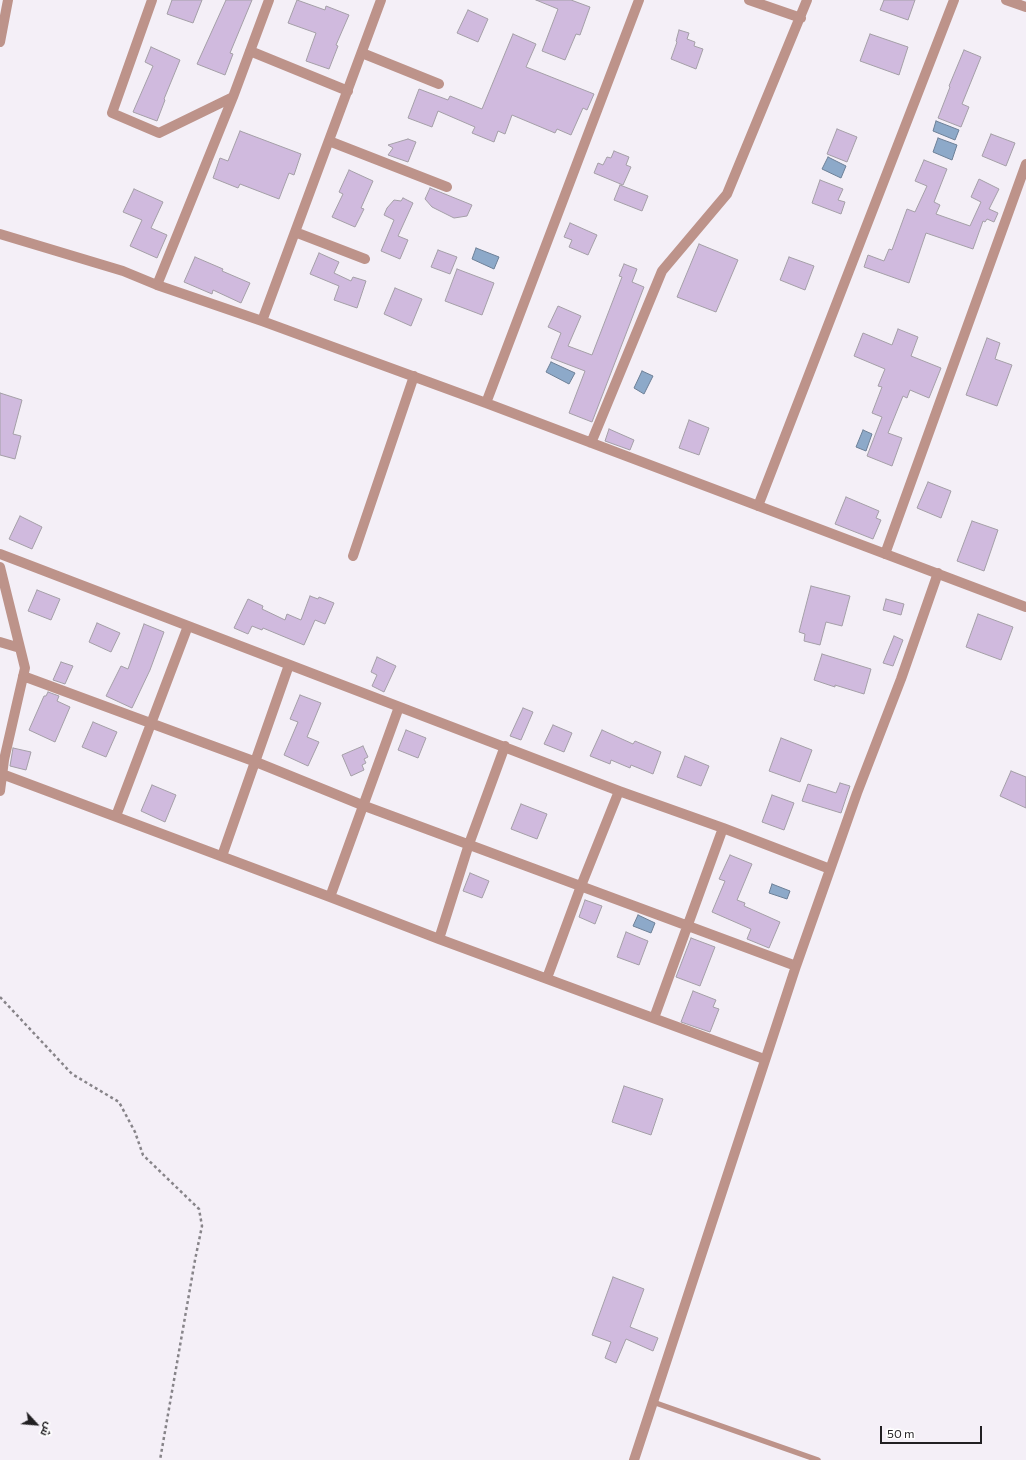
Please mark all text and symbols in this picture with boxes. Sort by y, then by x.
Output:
north arrow [16,1404,56,1444]
scale bar [882,1418,984,1444]
text: ش [38,1420,56,1439]
text: 50 m [887,1426,915,1440]

